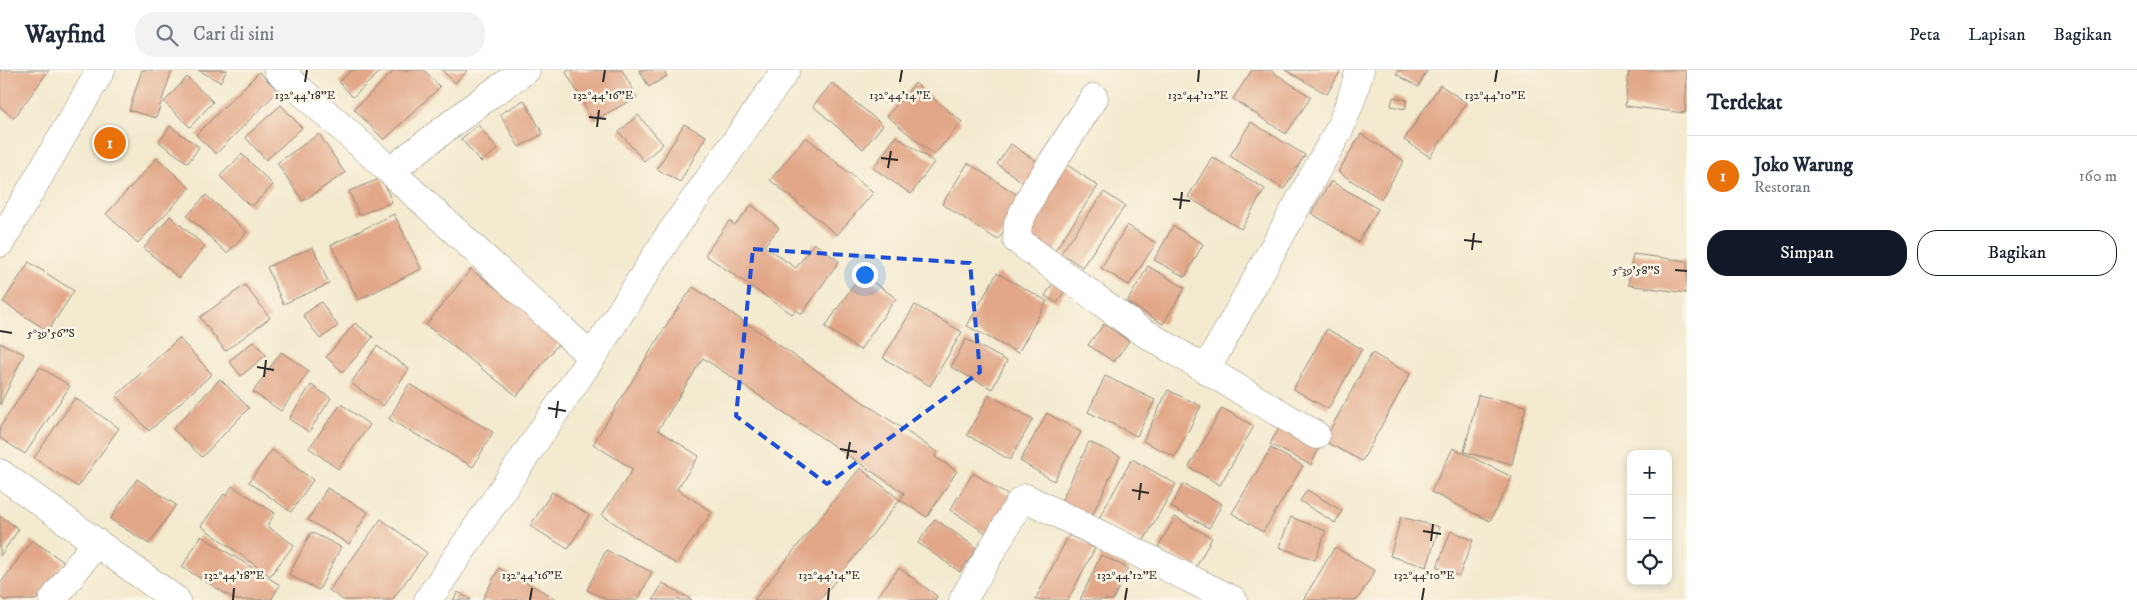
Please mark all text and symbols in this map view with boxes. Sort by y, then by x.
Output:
search box [135,12,485,57]
text: Wayfind [25,20,105,50]
icon: search [153,21,181,49]
text: Cari di sini [193,23,274,46]
text: Peta [1909,24,1940,46]
text: Lapisan [1968,24,2026,46]
text: Bagikan [2054,24,2112,46]
text: 132°44'18"E [275,88,336,103]
text: 132°44'16"E [573,88,634,103]
text: 132°44'14"E [869,88,931,103]
text: 132°44'12"E [1168,88,1229,103]
text: 132°44'10"E [1465,88,1526,103]
text: Terdekat [1707,90,1782,116]
pin: 1 [94,124,126,162]
text: Joko Warung [1754,154,1853,177]
text: 1 [1720,166,1726,186]
text: 160 m [2079,166,2117,186]
text: Restoran [1754,177,1811,197]
button: Simpan [1707,230,1907,276]
button: Bagikan [1917,230,2117,276]
your location [852,262,878,288]
text: 5°39'58"S [1612,263,1660,278]
text: 5°39'56"S [27,326,75,341]
map controls [1627,450,1672,585]
button: + [1627,450,1672,495]
button: − [1627,495,1672,540]
button: locate [1627,540,1672,585]
text: 132°44'18"E [204,568,265,583]
text: 132°44'16"E [502,568,563,583]
text: 132°44'14"E [798,568,860,583]
text: 132°44'12"E [1097,568,1158,583]
text: 132°44'10"E [1394,568,1455,583]

